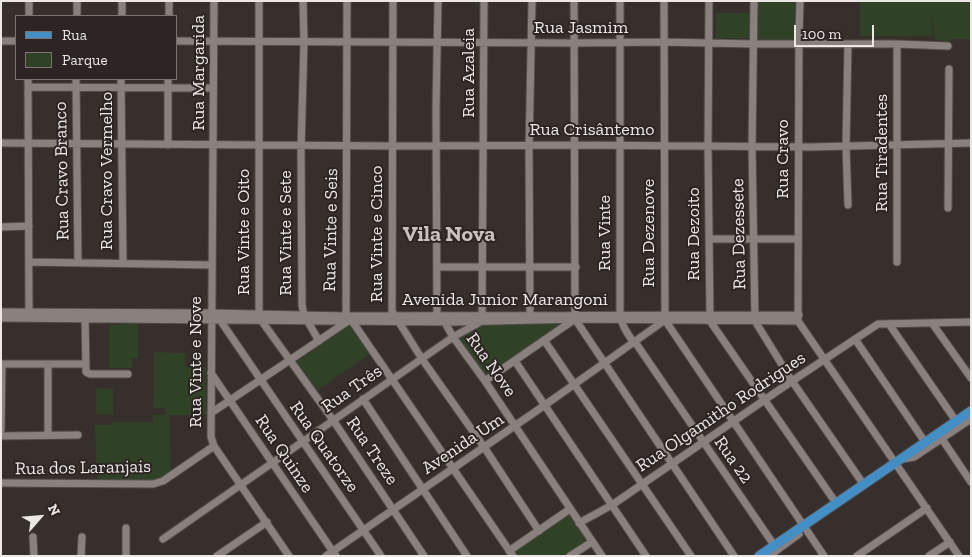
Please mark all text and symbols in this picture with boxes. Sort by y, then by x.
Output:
legend [15,15,178,80]
street label: Rua Margarida [188,15,210,131]
scale bar [797,15,877,47]
street label: Rua Jasmim [534,17,628,39]
text: 100 m [802,25,841,43]
text: Rua [62,26,87,44]
street label: Rua Azaleia [458,28,480,118]
text: Parque [62,51,108,69]
street label: Rua Cravo Vermelho [96,92,118,250]
street label: Rua Tiradentes [871,94,893,212]
street label: Rua Cravo Branco [50,101,74,241]
street label: Rua Crisântemo [529,119,655,141]
street label: Rua Cravo [772,119,794,199]
street label: Rua Vinte e Cinco [366,166,388,302]
street label: Rua Vinte e Seis [319,168,343,292]
street label: Rua Vinte e Oito [233,169,255,295]
street label: Rua Vinte e Sete [275,170,297,296]
street label: Rua Dezessete [727,178,751,290]
street label: Rua Dezenove [638,179,660,287]
street label: Rua Dezoito [683,187,705,281]
street label: Rua Vinte [594,195,616,271]
district label: Vila Nova [403,222,495,248]
street label: Avenida Junior Marangoni [402,289,608,311]
street label: Rua Vinte e Nove [185,296,207,428]
street label: Rua Nove [461,329,521,401]
street label: Rua Olgamitho Rodrigues [632,347,810,477]
street label: Rua Três [318,360,386,418]
street label: Rua Quatorze [285,397,363,497]
street label: Avenida Um [418,409,508,479]
street label: Rua Quinze [250,411,318,497]
street label: Rua Treze [341,413,403,489]
street label: Rua 22 [709,432,757,488]
street label: Rua dos Laranjais [15,456,151,480]
north arrow [15,492,65,542]
text: N [44,501,64,519]

